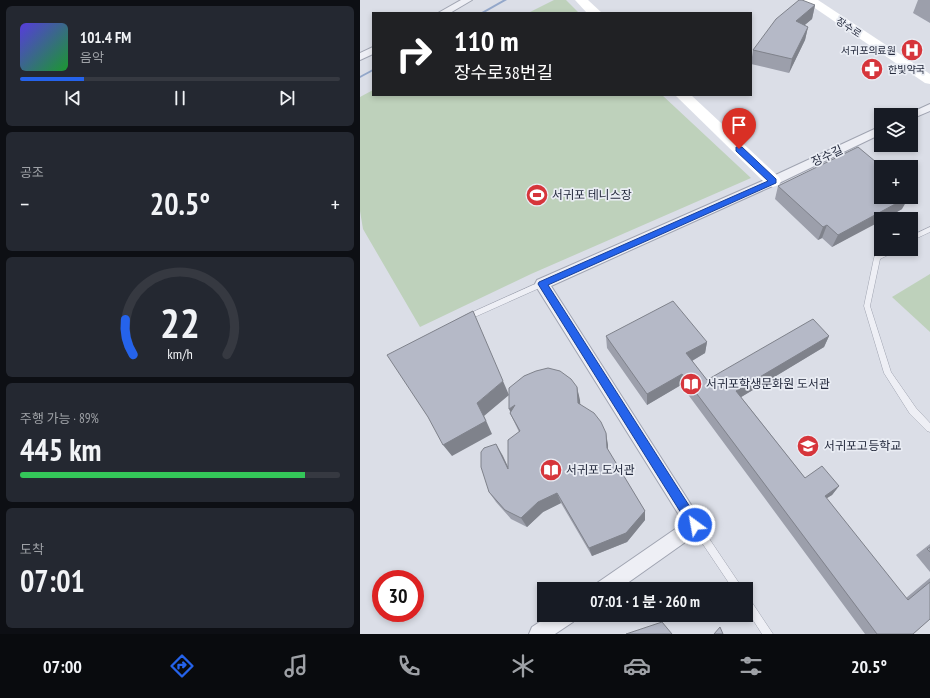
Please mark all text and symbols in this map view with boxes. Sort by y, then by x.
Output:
street label: 장수로 [834,14,864,40]
text: 110 m [454,22,518,59]
text: 101.4 FM [80,28,131,47]
icon: right [388,28,440,80]
hospital icon: 서귀포의료원 [899,37,925,63]
place label: 서귀포의료원 [841,44,896,57]
text: 음악 [80,49,104,66]
pharmacy icon: 한빛약국 [859,56,885,82]
text: 장수로38번길 [454,61,553,84]
place label: 한빛약국 [888,63,925,76]
icon: previous [62,87,84,109]
icon: pause [169,87,191,109]
icon: next [276,87,298,109]
pin [722,108,756,149]
map controls [874,108,918,256]
button: layers [874,108,918,152]
icon: arrive [728,114,750,136]
street label: 장수길 [809,142,845,169]
button: + [874,160,918,204]
text: 공조 [20,164,44,181]
sports icon: 서귀포 테니스장 [524,182,550,208]
text: 20.5° [150,184,210,223]
place label: 서귀포 테니스장 [552,187,632,202]
text: − [20,190,29,218]
text: + [331,190,340,218]
button: − [874,212,918,256]
text: 22 [160,296,200,349]
text: km/h [167,344,193,363]
library icon: 서귀포학생문화원 도서관 [678,371,704,397]
place label: 서귀포학생문화원 도서관 [706,376,830,391]
text: 주행 가능 · 89% [20,410,99,427]
text: 445 km [20,430,101,469]
school or university icon: 서귀포고등학교 [795,433,821,459]
place label: 서귀포고등학교 [824,438,901,453]
library icon: 서귀포 도서관 [538,457,564,483]
place label: 서귀포 도서관 [566,462,635,477]
position arrow [674,504,716,546]
text: 도착 [20,541,44,558]
text: 07:01 [20,561,85,600]
speed limit sign: 30 [372,570,424,622]
text: 07:01 · 1 분 · 260 m [590,592,700,611]
icon: directions [168,652,196,680]
icon: music [282,652,310,680]
icon: phone [395,652,423,680]
icon: climate [509,652,537,680]
icon: car [623,652,651,680]
icon: filters [737,652,765,680]
text: 07:00 [43,655,82,678]
text: 20.5° [851,655,887,678]

